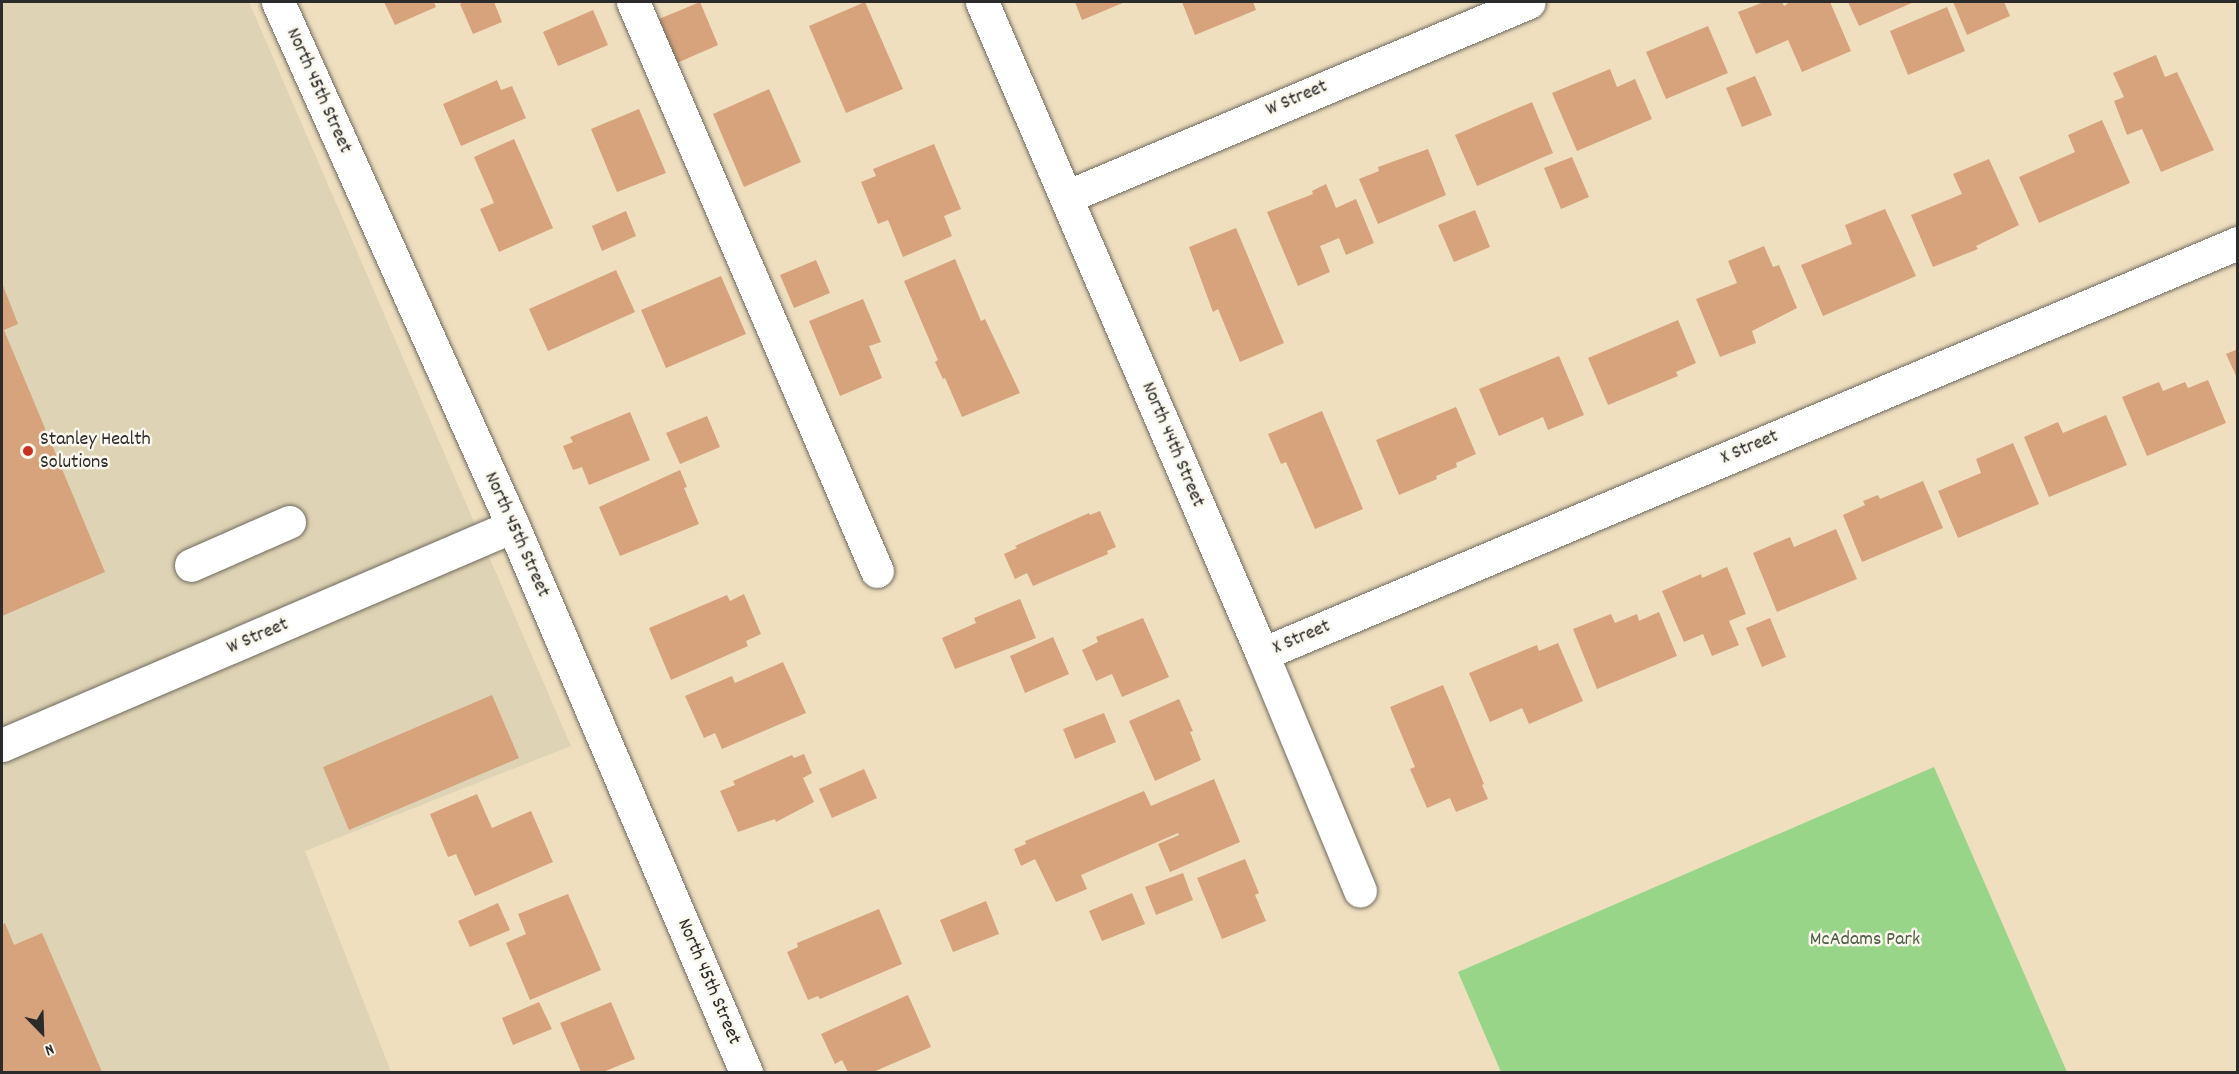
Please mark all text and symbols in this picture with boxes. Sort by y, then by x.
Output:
street label: North 45th Street [280,25,356,157]
street label: W Street [1263,75,1331,123]
street label: North 44th Street [1135,379,1209,511]
street label: X Street [1718,425,1782,471]
place label: Stanley Health Solutions [40,428,151,475]
marker: Stanley Health Solutions [21,444,35,458]
street label: North 45th Street [478,469,554,601]
street label: W Street [224,613,292,661]
street label: X Street [1270,615,1334,661]
street label: North 45th Street [671,915,745,1049]
park label: McAdams Park [1810,928,1920,952]
north arrow [12,1002,72,1062]
text: N [41,1037,57,1061]

